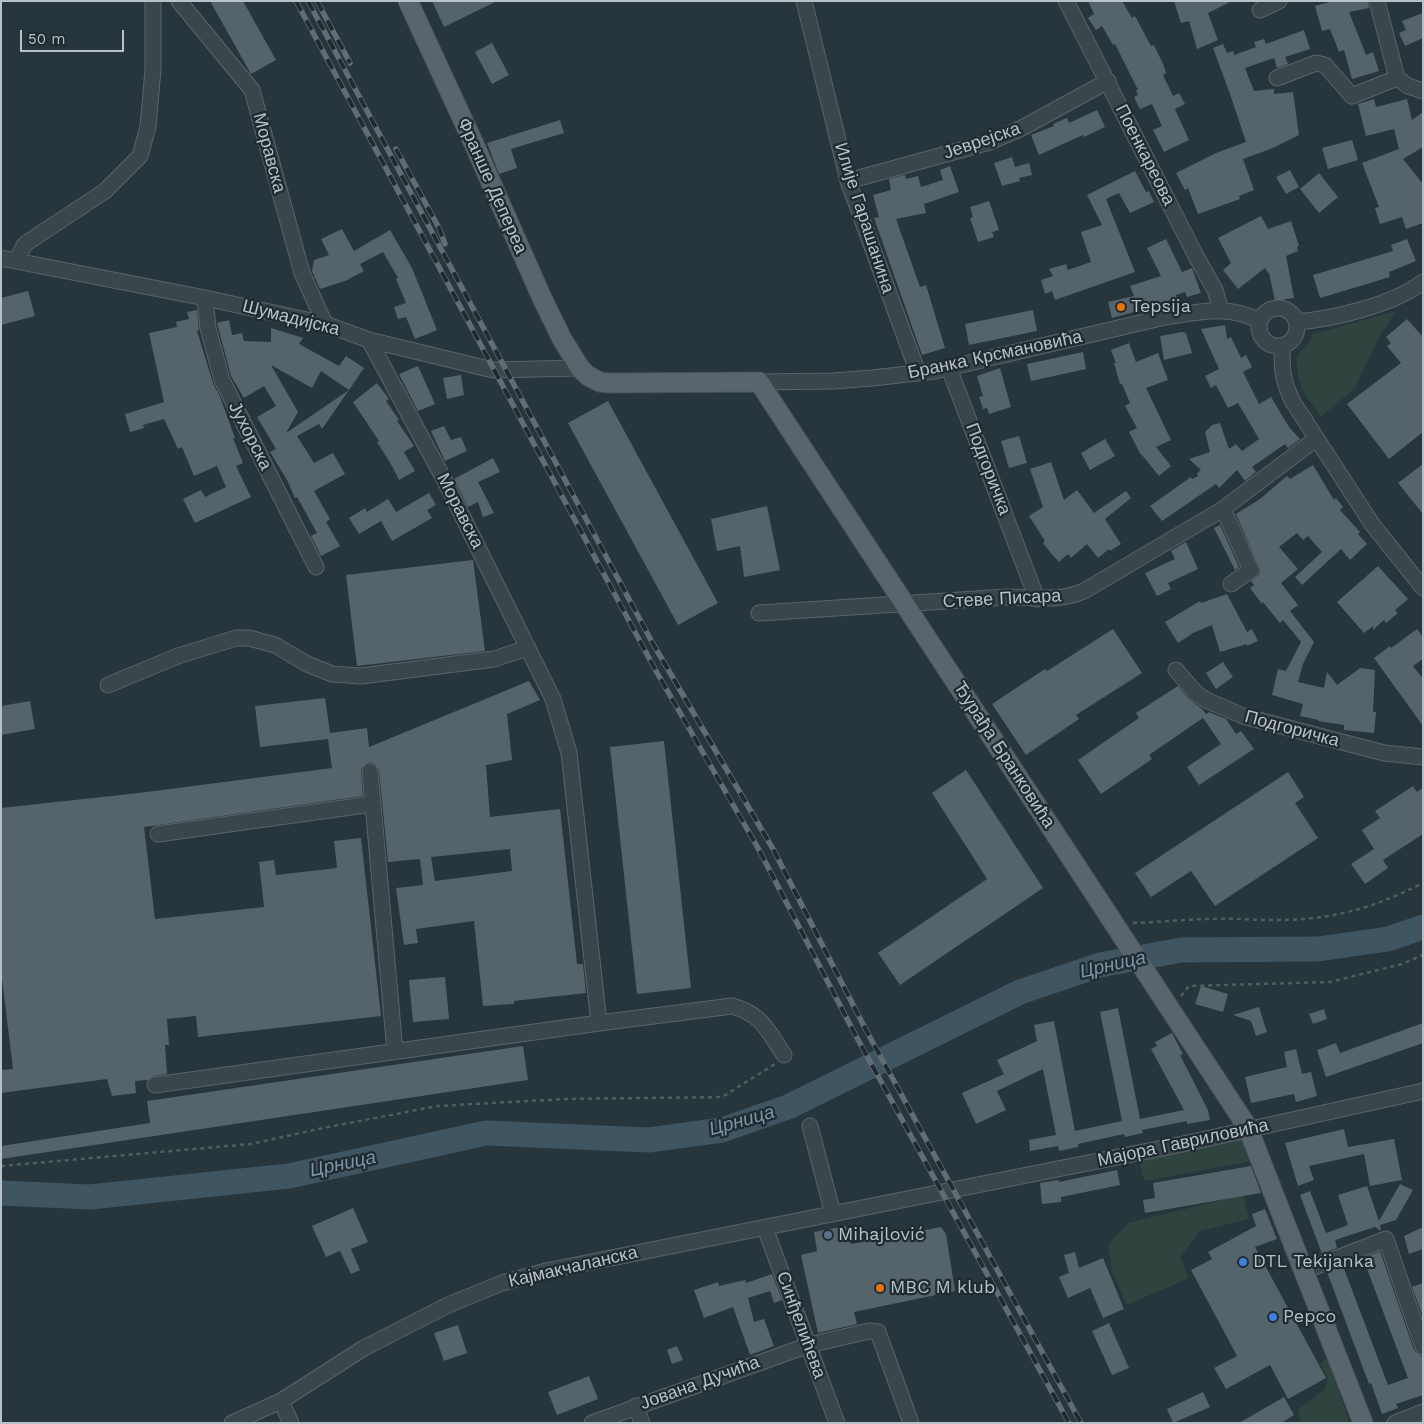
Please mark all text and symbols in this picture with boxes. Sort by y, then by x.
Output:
scale bar [22,20,126,52]
text: 50 m [28,30,65,48]
street label: Поенкареова [1110,101,1180,209]
street label: Моравска [248,111,290,195]
street label: Франше Депереа [452,115,532,257]
street label: Јеврејска [941,118,1023,164]
street label: Илије Гарашанина [830,140,898,296]
street label: Шумадијска [240,295,342,341]
place label: Tepsija [1131,296,1191,318]
marker: Tepsija [1115,301,1127,313]
street label: Бранка Крсмановића [906,326,1084,384]
street label: Јухорска [224,398,276,474]
street label: Подгоричка [961,420,1015,518]
street label: Моравска [432,470,488,552]
street label: Стеве Писара [942,585,1062,613]
street label: Ђурађа Бранковића [949,678,1059,832]
street label: Подгоричка [1242,706,1342,752]
water label: Црница [1078,946,1148,984]
water label: Црница [707,1101,777,1141]
street label: Мајора Гавриловића [1096,1114,1270,1172]
water label: Црница [308,1146,378,1182]
place label: Mihajlović [838,1224,925,1246]
marker: Mihajlović [822,1229,834,1241]
street label: Кајмакчаланска [506,1242,640,1292]
place label: DTL Tekijanka [1253,1251,1374,1273]
marker: DTL Tekijanka [1237,1256,1249,1268]
street label: Синђелићева [772,1269,830,1381]
place label: MBC M klub [890,1277,995,1299]
marker: MBC M klub [874,1282,886,1294]
place label: Pepco [1283,1306,1336,1328]
marker: Pepco [1267,1311,1279,1323]
street label: Јована Дучића [637,1351,763,1415]

